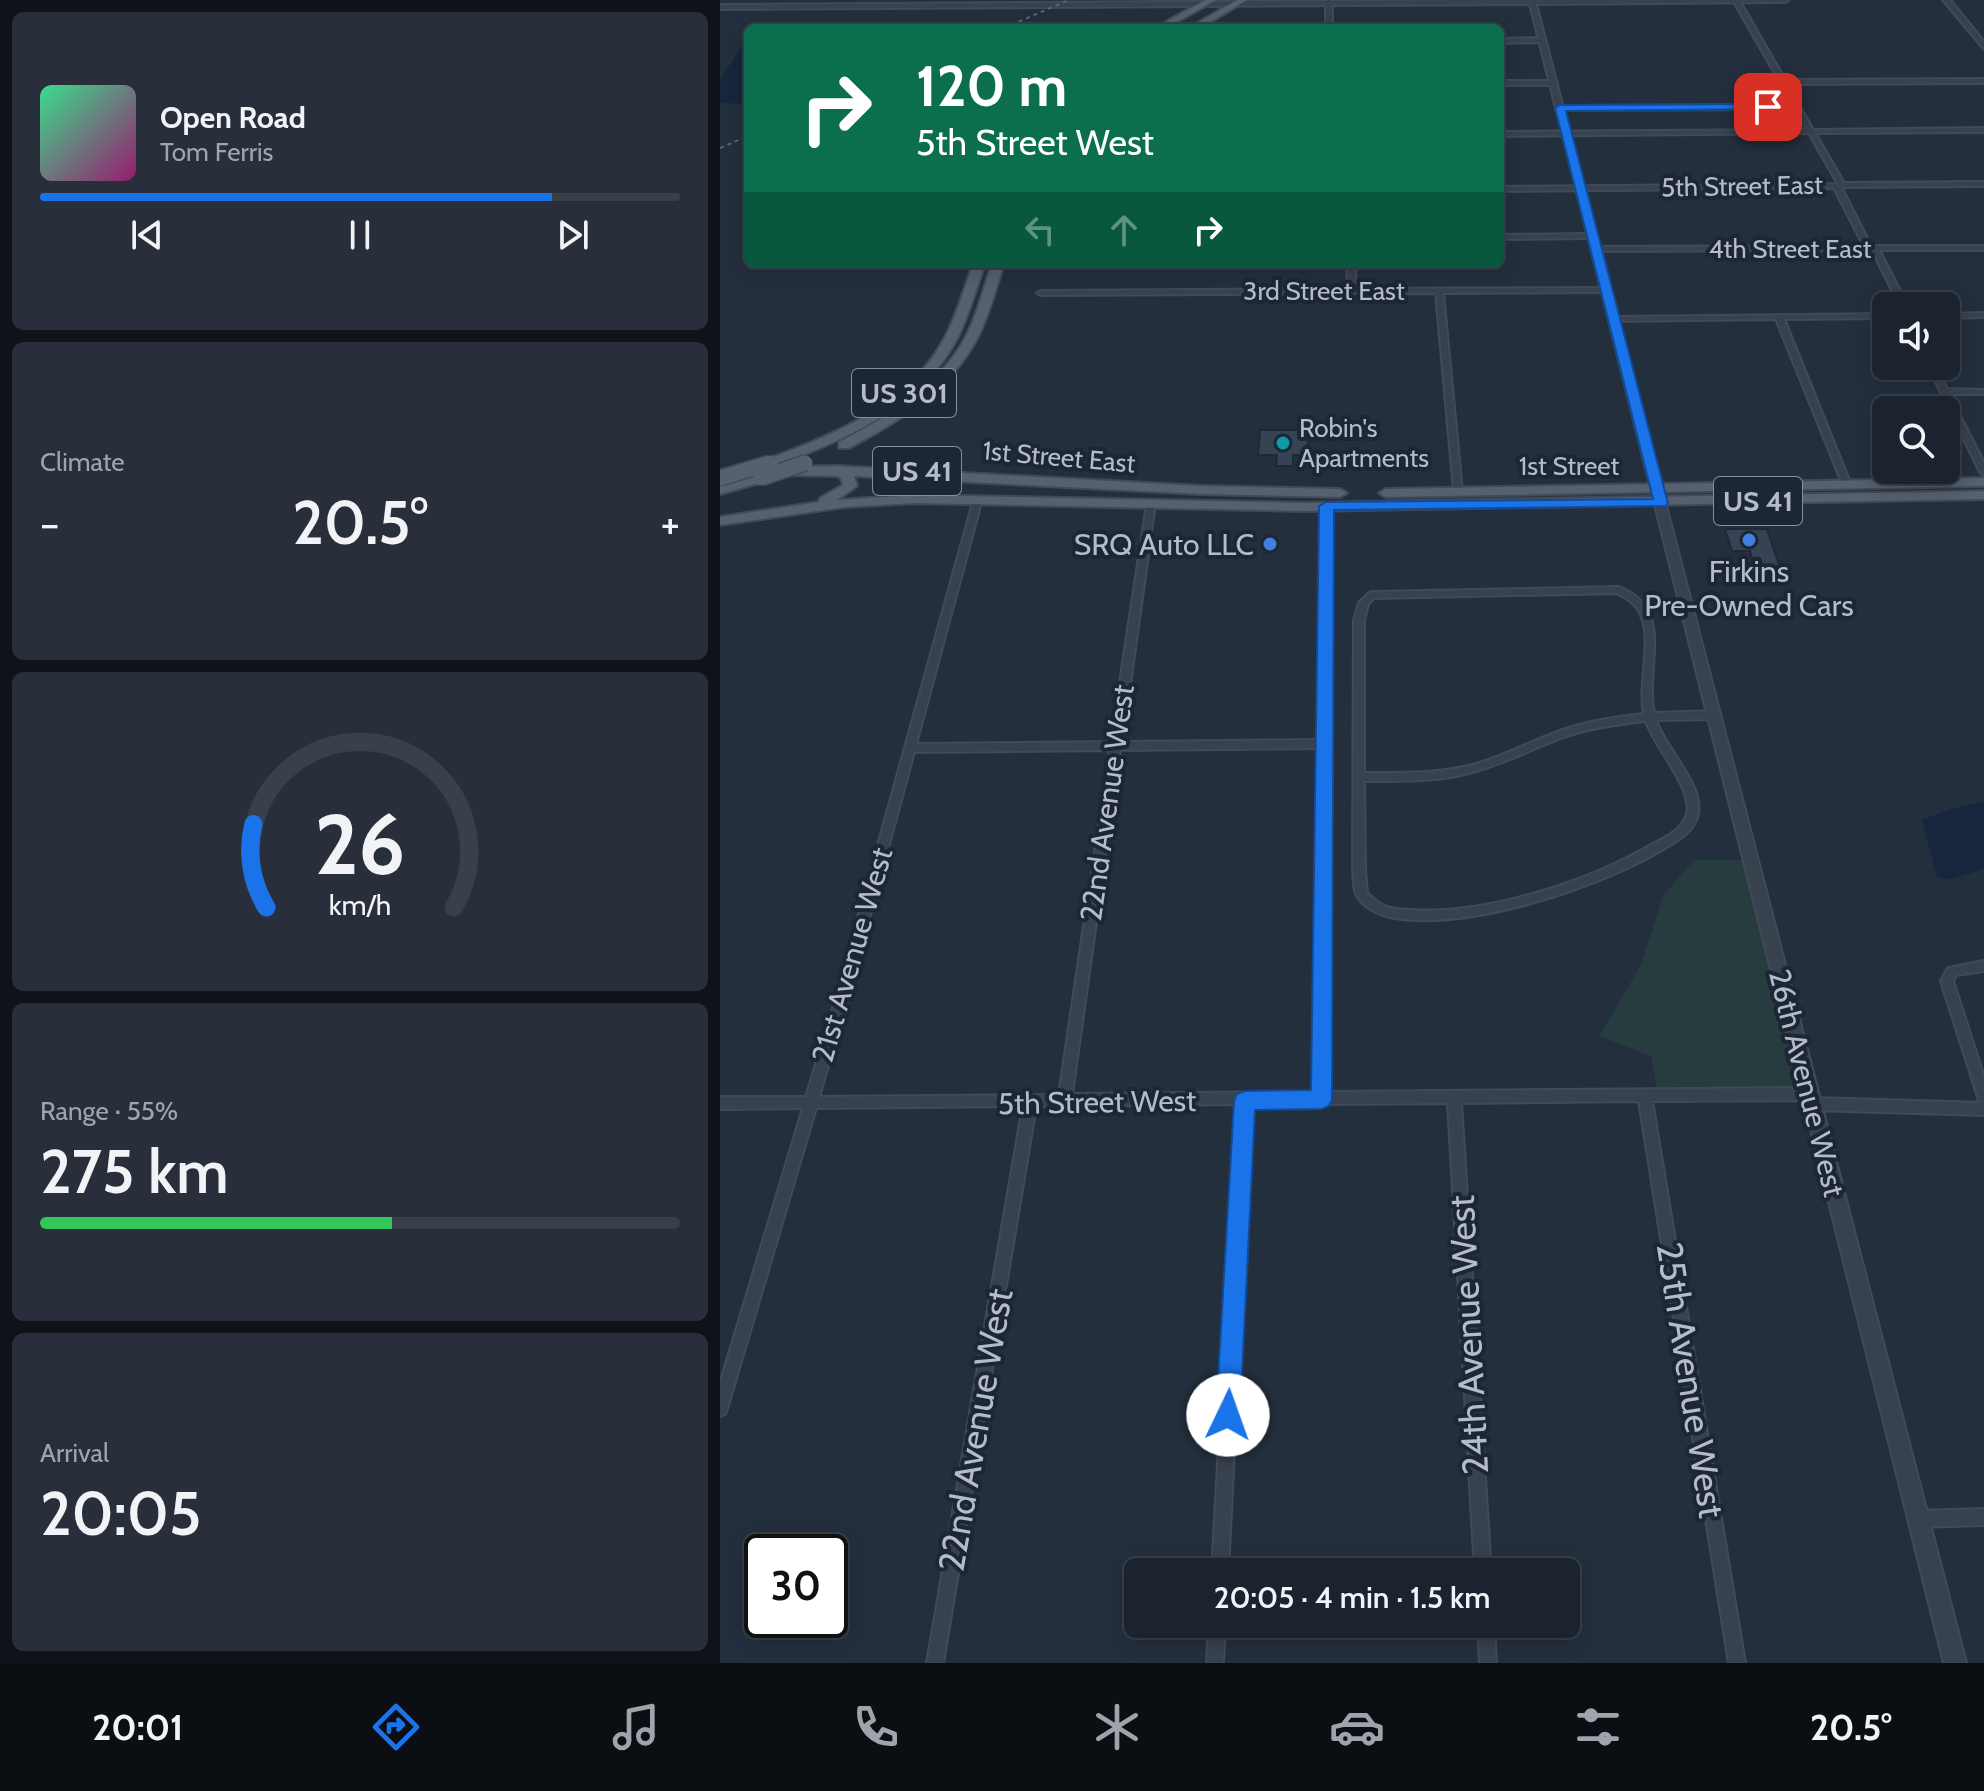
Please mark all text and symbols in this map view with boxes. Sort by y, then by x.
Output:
text: 120 m [916,52,1067,120]
icon: right [784,56,888,160]
pin [1734,73,1802,141]
icon: arrive [1746,85,1790,129]
text: Open Road [160,99,306,136]
text: 5th Street West [916,120,1154,164]
text: Tom Ferris [160,136,273,168]
street label: 5th Street East [1661,169,1823,203]
icon: left [1018,208,1062,252]
icon: ahead [1102,208,1146,252]
icon: right [1186,208,1230,252]
icon: previous [125,213,169,257]
icon: pause [338,213,382,257]
icon: next [551,213,595,257]
street label: 4th Street East [1709,233,1872,265]
street label: 3rd Street East [1243,275,1405,307]
map controls [1872,292,1960,484]
button: sound [1872,292,1960,380]
road number: US 301 [852,369,956,417]
button: search [1872,396,1960,484]
place label: Robin's Apartments [1299,412,1429,474]
street label: 1st Street East [981,434,1137,480]
marker: Robin's Apartments [1274,434,1292,452]
text: Climate [40,446,125,478]
road number: US 41 [873,447,961,495]
street label: 1st Street [1519,450,1620,482]
road number: US 41 [1714,477,1802,525]
text: 20.5° [292,486,428,559]
text: − [40,497,59,550]
text: + [661,497,680,550]
place label: SRQ Auto LLC [1074,526,1254,563]
marker: Firkins Pre-Owned Cars [1740,531,1758,549]
marker: SRQ Auto LLC [1261,535,1279,553]
place label: Firkins Pre-Owned Cars [1644,553,1854,624]
street label: 22nd Avenue West [1072,682,1142,924]
text: 26 [315,793,405,894]
street label: 21st Avenue West [804,843,900,1067]
text: km/h [329,887,391,922]
street label: 26th Avenue West [1761,966,1853,1200]
street label: 5th Street West [998,1082,1196,1122]
text: Range · 55% [40,1095,178,1127]
text: 275 km [40,1135,229,1208]
street label: 24th Avenue West [1439,1194,1497,1476]
street label: 25th Avenue West [1647,1239,1735,1521]
street label: 22nd Avenue West [928,1285,1022,1575]
position arrow [1186,1373,1270,1457]
text: Arrival [40,1437,109,1469]
text: 20:05 [40,1477,201,1550]
speed limit sign: 30 [744,1534,848,1638]
text: 20:05 · 4 min · 1.5 km [1214,1579,1490,1616]
icon: directions [368,1699,424,1755]
icon: music [608,1699,664,1755]
icon: phone [848,1699,904,1755]
icon: climate [1089,1699,1145,1755]
icon: car [1329,1699,1385,1755]
icon: filters [1570,1699,1626,1755]
text: 20:01 [92,1705,183,1749]
text: 20.5° [1810,1705,1892,1749]

